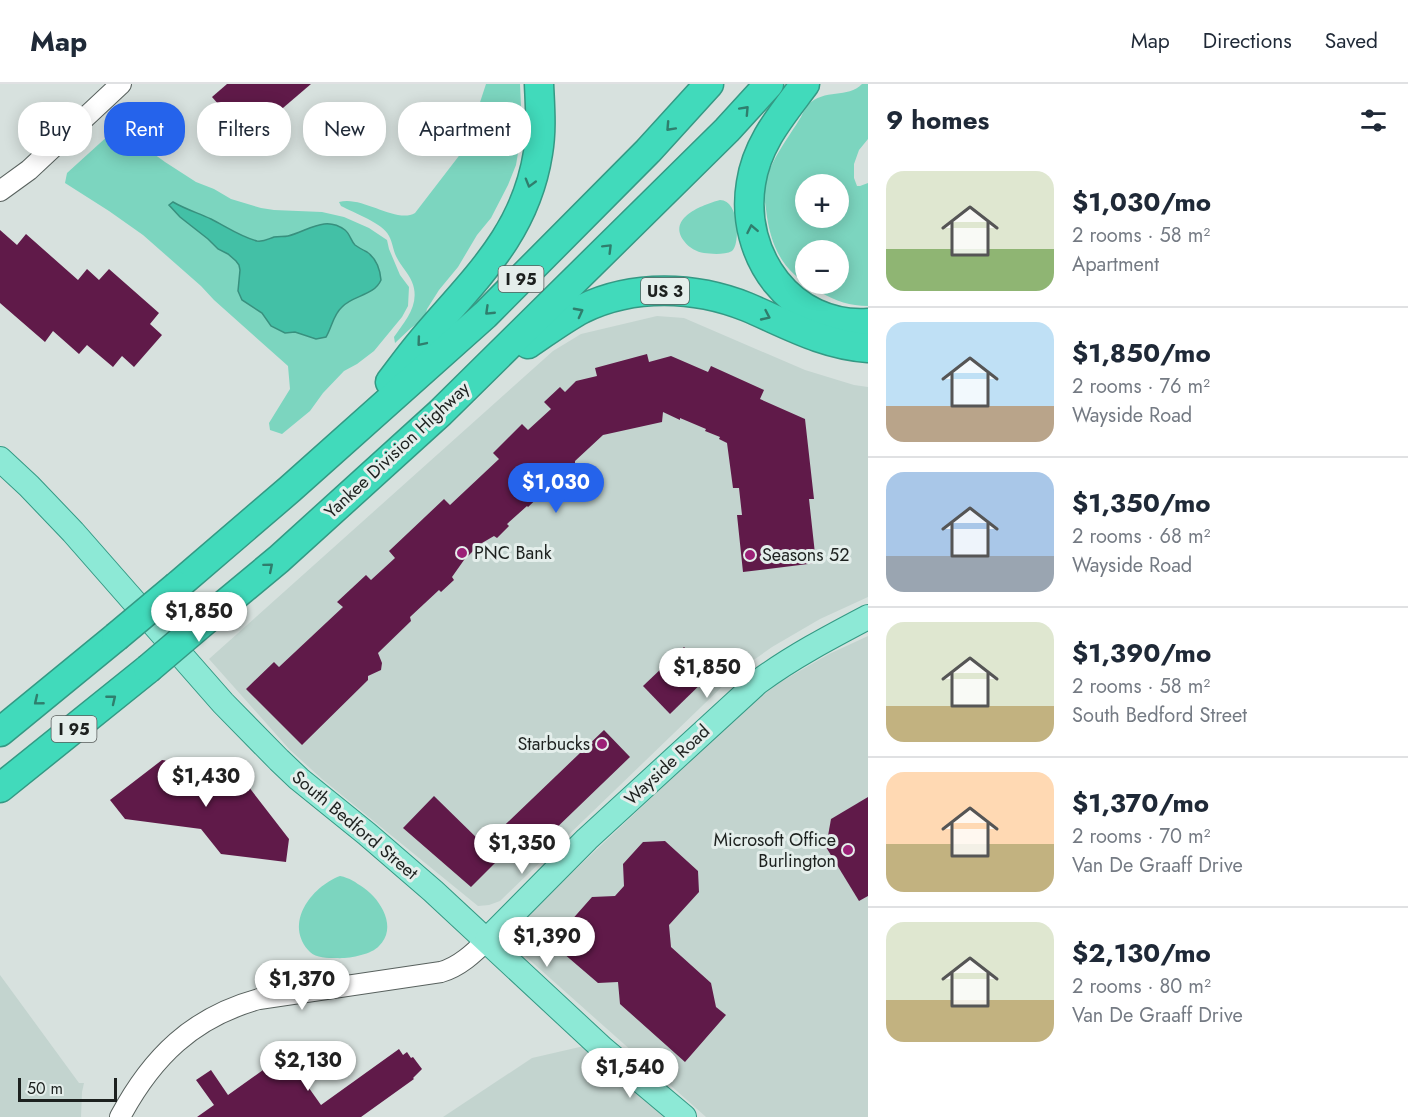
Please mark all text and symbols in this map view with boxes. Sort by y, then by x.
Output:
text: Map [30,21,87,62]
text: Map [1131,26,1170,56]
text: Directions [1203,26,1292,56]
text: Saved [1325,26,1378,56]
text: 9 homes [886,101,989,139]
chip: Buy [18,102,92,156]
chip: Rent [104,102,185,156]
chip: Filters [197,102,291,156]
chip: New [303,102,386,156]
chip: Apartment [398,102,531,156]
icon: filters [1357,104,1390,137]
one-way arrow [738,106,749,117]
one-way arrow [666,120,677,131]
map controls [795,174,849,294]
button: + [795,174,849,228]
one-way arrow [525,178,538,188]
text: $1,030/mo [1072,183,1211,221]
icon: home [934,195,1006,267]
text: 2 rooms · 58 m² [1072,221,1210,250]
one-way arrow [746,225,759,235]
button: − [795,240,849,294]
one-way arrow [600,245,611,256]
text: Apartment [1072,250,1159,279]
road number: I 95 [498,266,544,292]
road number: US 3 [641,278,689,304]
one-way arrow [485,304,495,315]
one-way arrow [572,308,583,319]
one-way arrow [759,309,770,321]
text: $1,850/mo [1072,334,1211,372]
one-way arrow [417,336,428,347]
icon: home [934,346,1006,418]
text: 2 rooms · 76 m² [1072,372,1210,401]
street label: Yankee Division Highway [319,376,475,524]
text: Wayside Road [1072,401,1192,430]
pin: $1,030 [507,463,605,514]
text: $1,030 [522,468,590,497]
text: $1,350/mo [1072,484,1211,522]
icon: home [934,496,1006,568]
text: 2 rooms · 68 m² [1072,522,1210,551]
place label: PNC Bank [474,540,552,566]
place label: Seasons 52 [762,542,849,568]
marker: PNC Bank [455,546,469,560]
marker: Seasons 52 [743,548,757,562]
text: Wayside Road [1072,551,1192,580]
one-way arrow [262,563,273,574]
pin: $1,850 [150,592,248,643]
text: $1,850 [165,597,233,626]
text: $1,390/mo [1072,634,1211,672]
icon: home [934,646,1006,718]
pin: $1,850 [658,648,756,699]
text: $1,850 [673,653,741,682]
text: 2 rooms · 58 m² [1072,672,1210,701]
one-way arrow [34,693,45,704]
one-way arrow [105,696,116,707]
text: South Bedford Street [1072,701,1247,730]
road number: I 95 [52,716,97,742]
street label: Wayside Road [619,719,715,811]
place label: Starbucks [517,731,590,757]
marker: Starbucks [595,737,609,751]
pin: $1,430 [157,757,255,808]
text: $1,430 [172,762,240,791]
street label: South Bedford Street [286,764,424,886]
text: $1,370/mo [1072,784,1209,822]
icon: home [934,796,1006,868]
text: 2 rooms · 70 m² [1072,822,1210,851]
pin: $1,350 [473,824,571,875]
place label: Microsoft Office Burlington [713,827,836,874]
text: $1,350 [488,829,556,858]
marker: Microsoft Office Burlington [841,843,855,857]
text: Van De Graaff Drive [1072,851,1243,880]
pin: $1,390 [498,917,596,968]
text: $1,390 [513,922,581,951]
text: $2,130/mo [1072,934,1211,972]
icon: home [934,946,1006,1018]
pin: $1,370 [253,960,351,1011]
text: $1,370 [269,965,335,994]
text: 2 rooms · 80 m² [1072,972,1211,1001]
text: Van De Graaff Drive [1072,1001,1243,1030]
pin: $2,130 [259,1041,357,1092]
text: $2,130 [274,1046,342,1075]
pin: $1,540 [581,1048,679,1099]
text: $1,540 [595,1053,665,1082]
scale bar [18,1075,117,1102]
text: 50 m [27,1077,63,1100]

